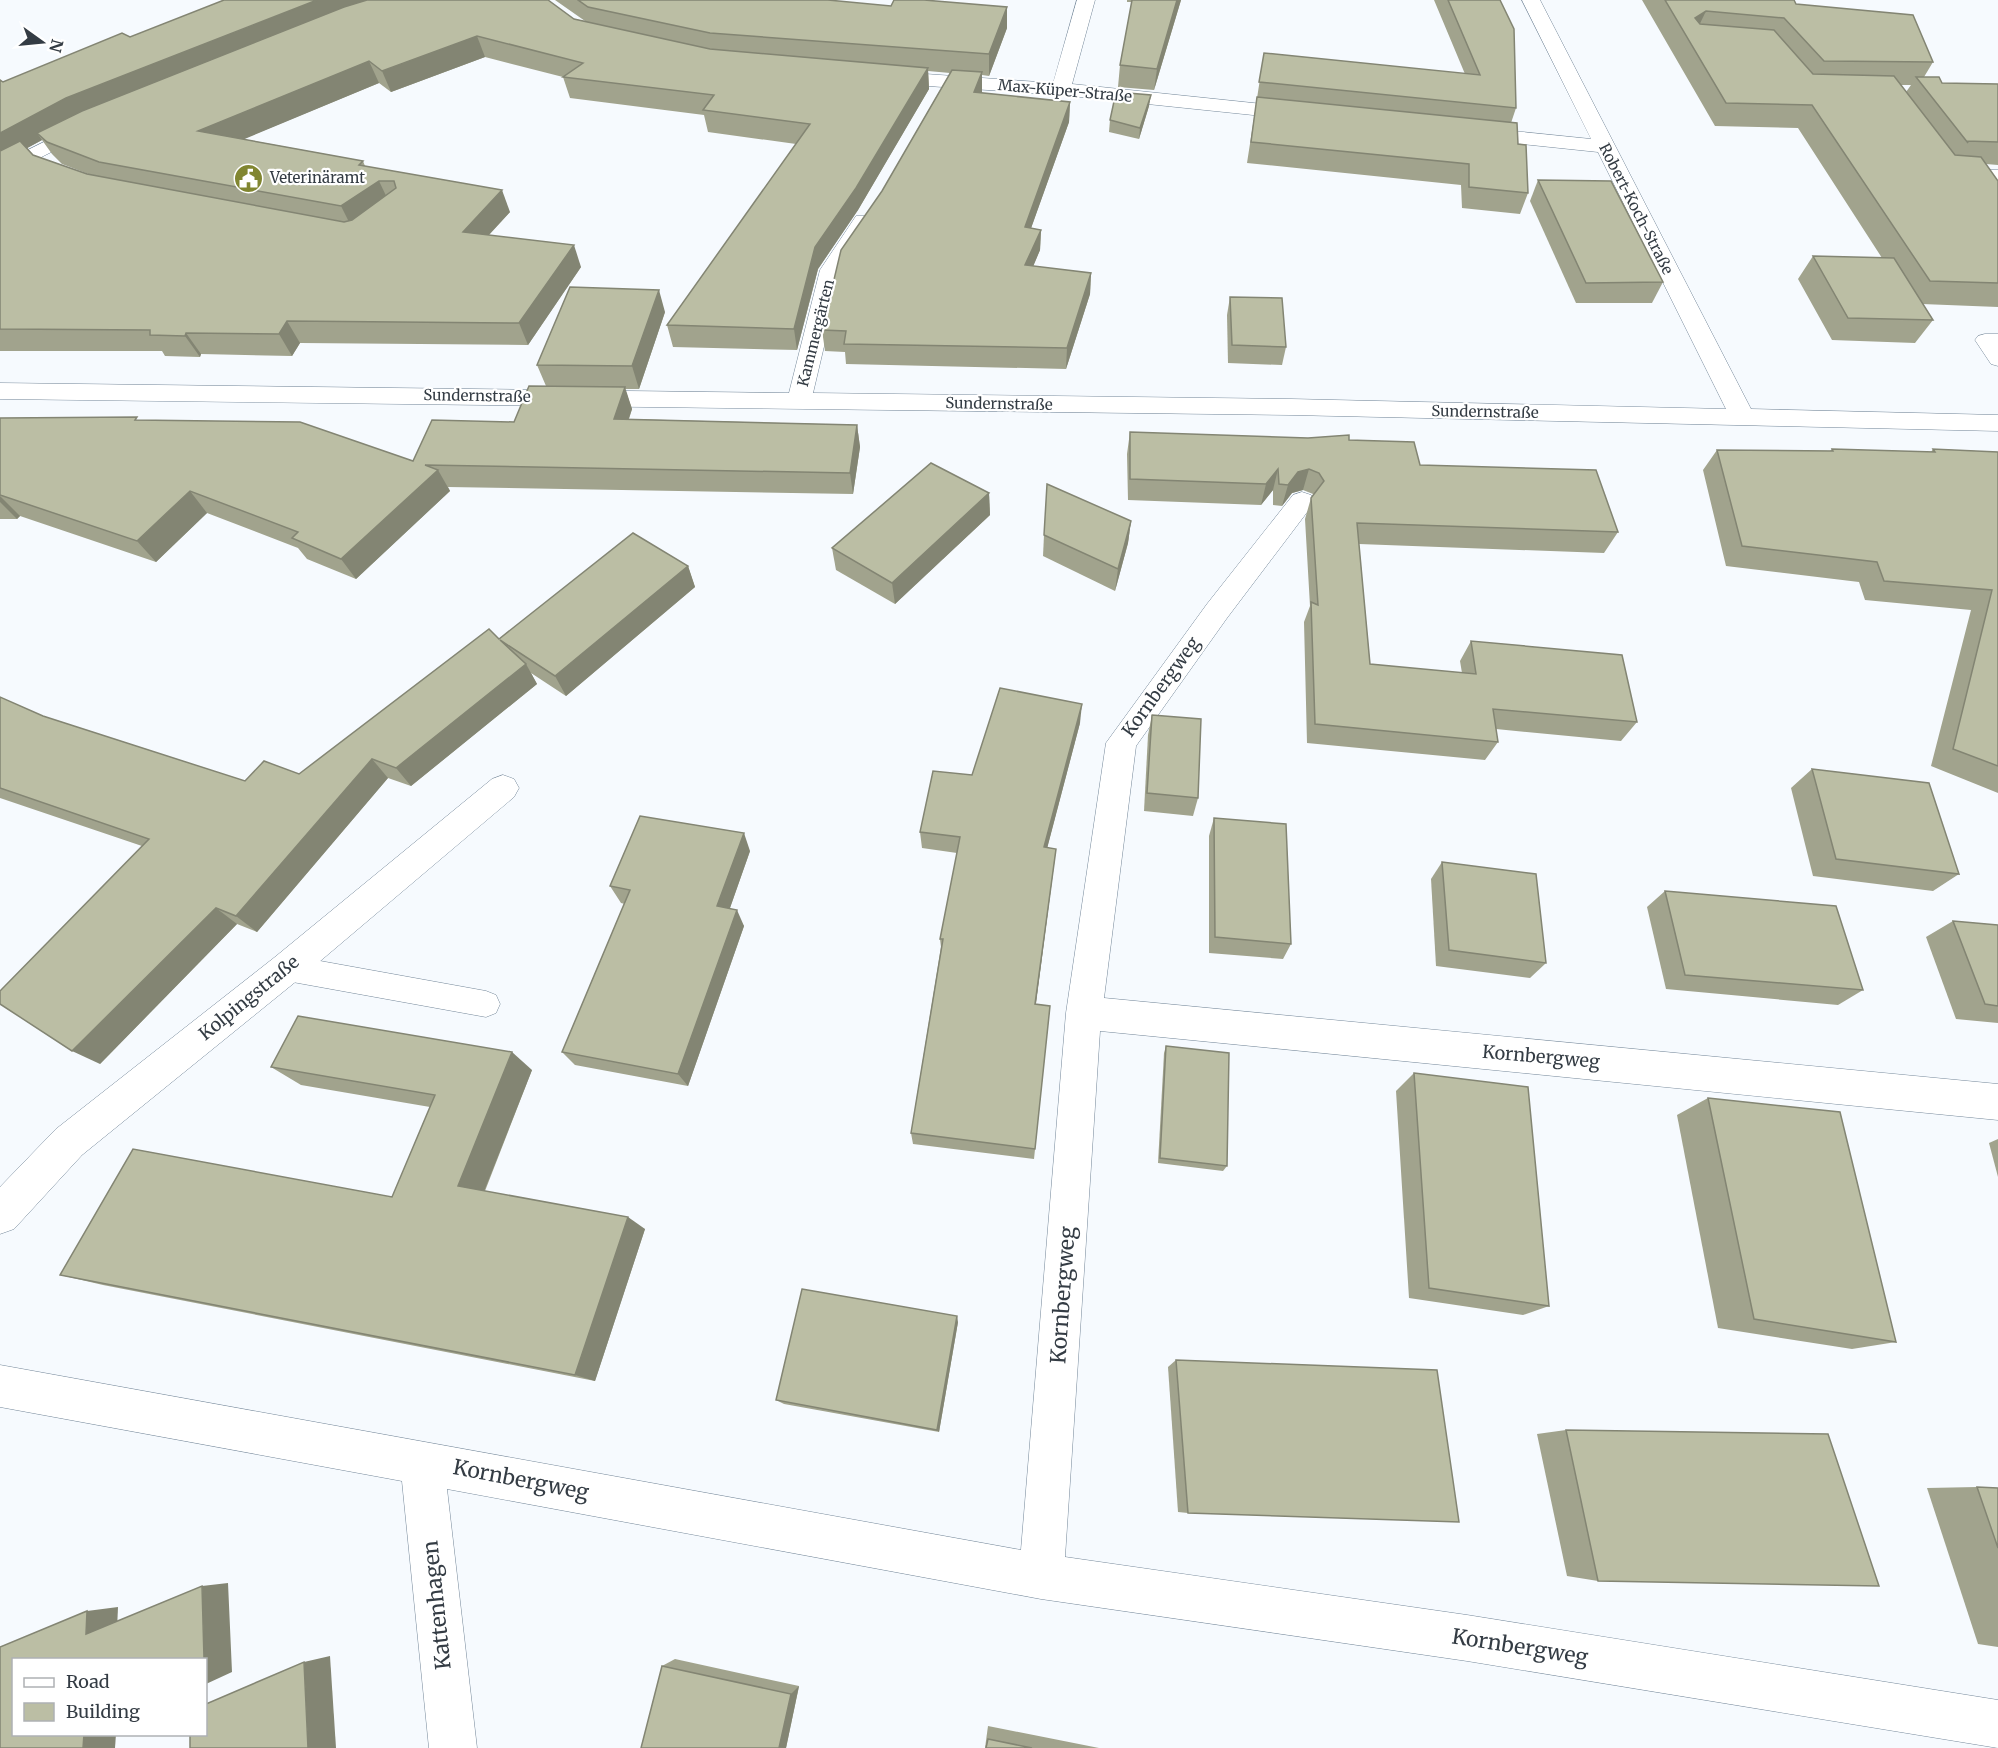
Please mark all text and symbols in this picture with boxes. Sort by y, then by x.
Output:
north arrow [12,12,72,72]
text: N [45,37,68,55]
street label: Max-Küper-Straße [997,75,1133,106]
street label: Robert-Koch-Straße [1595,140,1678,278]
public building icon: Veterinäramt [233,162,265,194]
place label: Veterinäramt [269,168,365,187]
street label: Kammergärten [793,277,838,389]
street label: Sundernstraße [423,385,531,406]
street label: Sundernstraße [945,393,1053,414]
street label: Sundernstraße [1431,401,1539,422]
street label: Kornbergweg [1117,632,1205,741]
street label: Kolpingstraße [194,950,304,1045]
street label: Kornbergweg [1481,1040,1601,1073]
street label: Kornbergweg [1044,1225,1081,1365]
street label: Kornbergweg [451,1453,592,1506]
street label: Kattenhagen [416,1539,457,1671]
street label: Kornbergweg [1450,1622,1590,1671]
legend [12,1658,207,1736]
text: Road [66,1670,110,1693]
text: Building [66,1700,140,1723]

